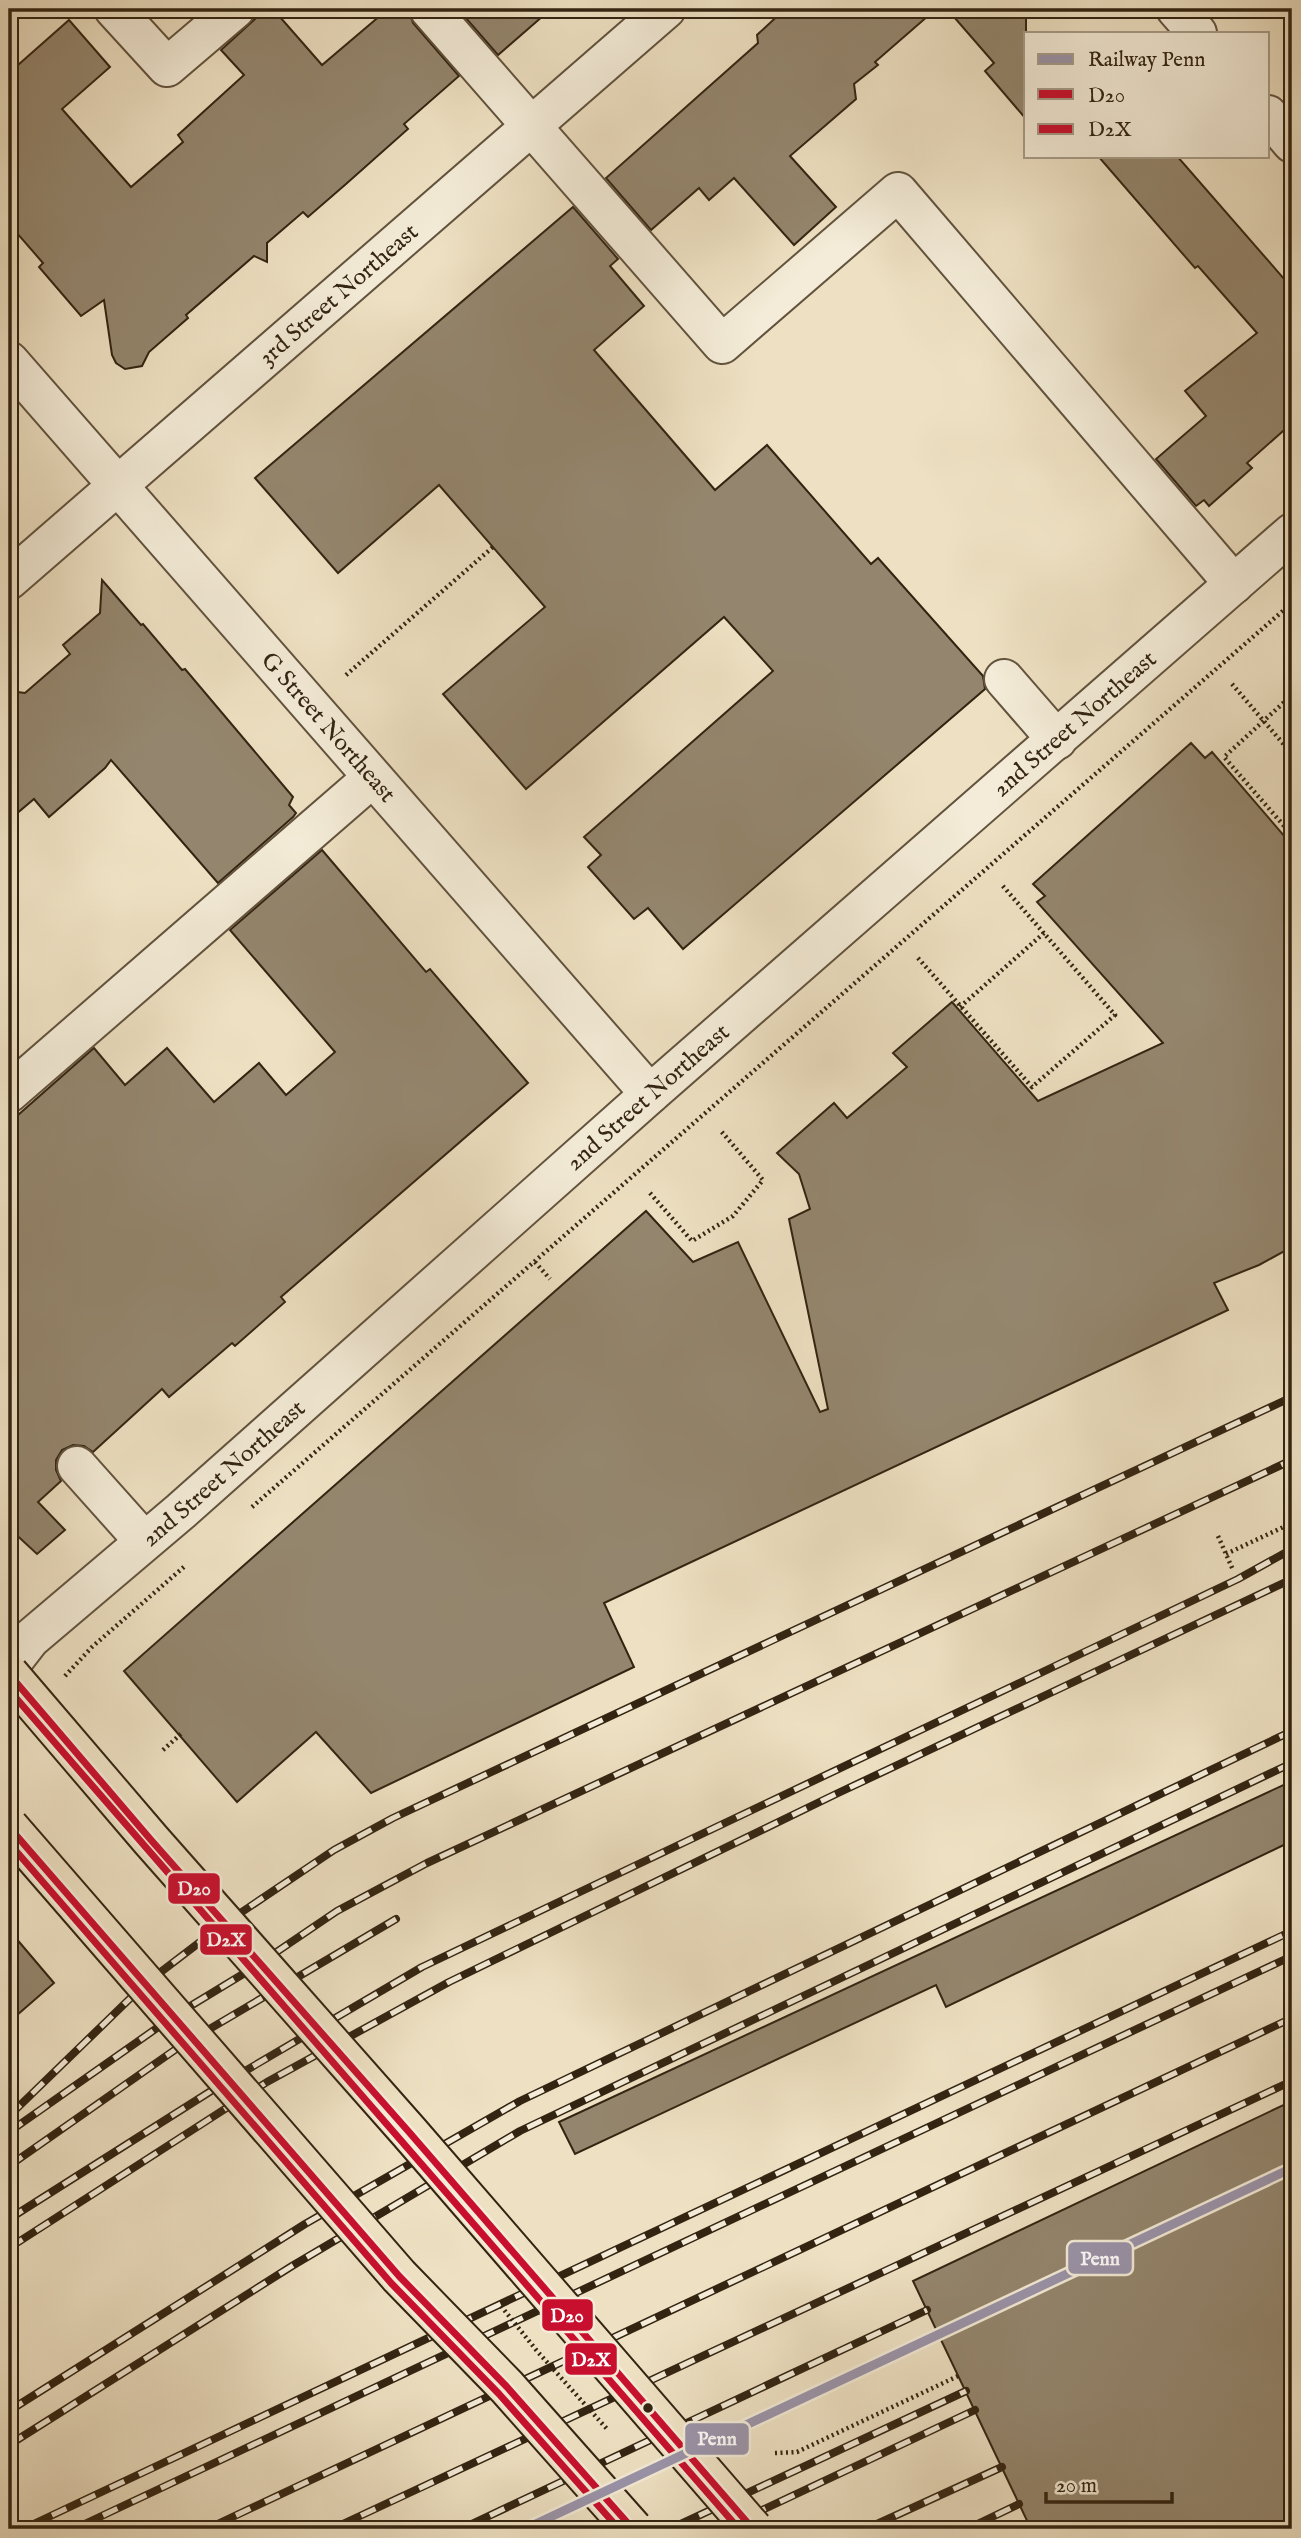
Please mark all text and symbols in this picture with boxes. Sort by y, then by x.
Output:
legend [1024,32,1270,158]
text: Railway Penn [1088,47,1205,74]
text: D20 [1088,83,1125,110]
text: D2X [1088,117,1132,144]
street label: 3rd Street Northeast [253,217,425,373]
street label: 2nd Street Northeast [987,644,1164,805]
street label: G Street Northeast [254,646,402,810]
street label: 2nd Street Northeast [560,1018,737,1178]
street label: 2nd Street Northeast [136,1394,312,1554]
line badge: D20 [167,1872,221,1905]
text: D20 [177,1878,211,1902]
line badge: D2X [199,1923,253,1956]
text: D2X [206,1929,246,1953]
line badge: Penn [1067,2241,1133,2275]
text: Penn [1080,2248,1120,2272]
line badge: D20 [541,2298,594,2332]
text: D20 [550,2305,584,2329]
line badge: D2X [564,2342,618,2376]
text: D2X [571,2349,611,2373]
unlabelled marker [641,2401,655,2415]
line badge: Penn [684,2422,750,2456]
text: Penn [697,2428,737,2452]
scale bar [1046,2461,1172,2505]
text: 20 m [1056,2473,1097,2500]

